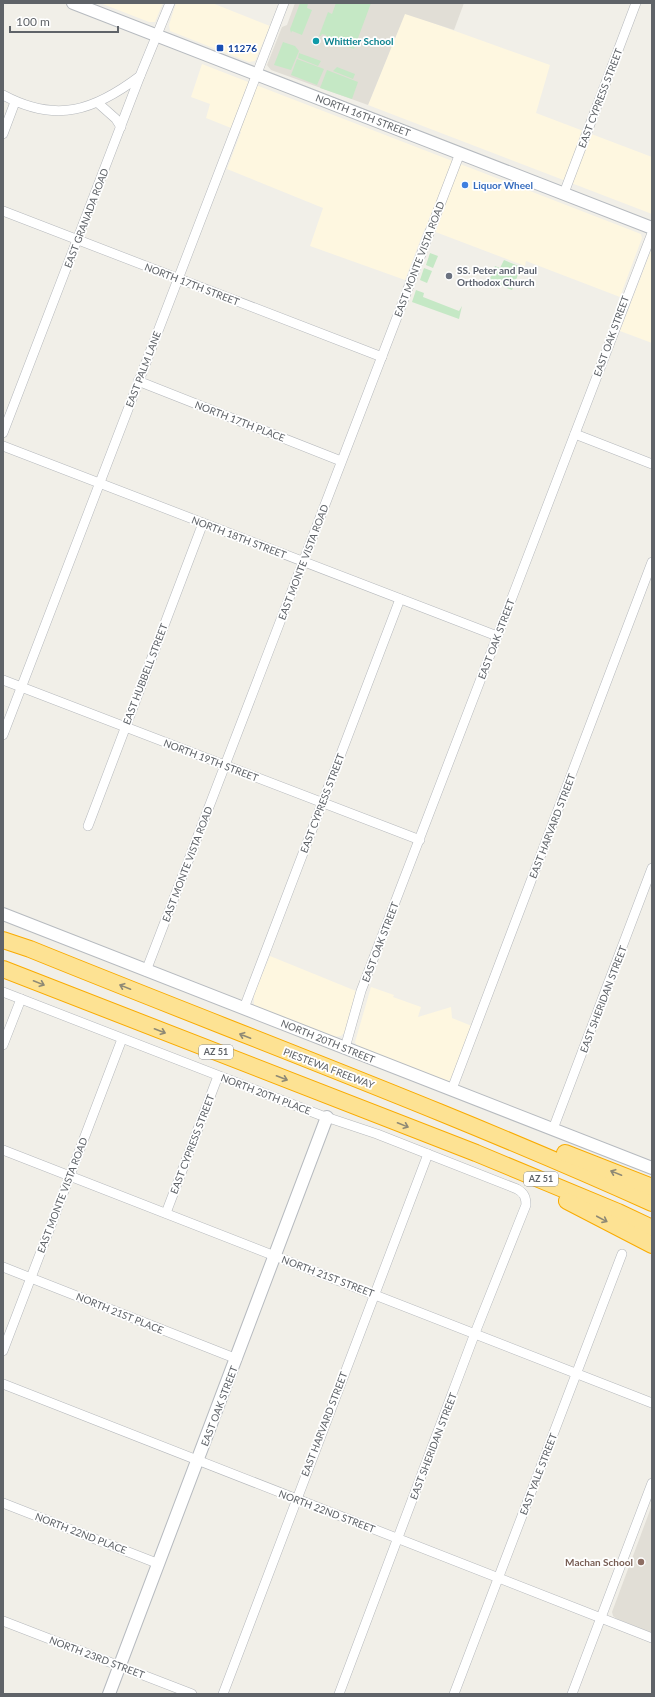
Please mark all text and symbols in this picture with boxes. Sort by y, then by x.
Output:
scale bar [10,8,118,34]
text: 100 m [16,14,50,29]
place label: Whittier School [324,35,393,47]
marker: Whittier School [311,36,321,46]
place label: 11276 [228,42,257,54]
marker: 11276 [215,43,225,53]
street label: EAST CYPRESS STREET [575,46,625,149]
street label: NORTH 16TH STREET [314,91,412,139]
street label: EAST GRANADA ROAD [61,166,111,269]
place label: Liquor Wheel [473,179,533,191]
marker: Liquor Wheel [460,180,470,190]
street label: EAST MONTE VISTA ROAD [391,199,447,318]
street label: NORTH 17TH STREET [143,260,241,308]
place label: SS. Peter and Paul Orthodox Church [457,264,537,288]
marker: SS. Peter and Paul Orthodox Church [444,271,454,281]
street label: EAST OAK STREET [591,294,631,378]
street label: EAST PALM LANE [123,329,163,409]
street label: NORTH 17TH PLACE [193,398,287,444]
street label: EAST MONTE VISTA ROAD [275,502,331,621]
street label: NORTH 18TH STREET [190,513,288,561]
street label: EAST OAK STREET [475,597,517,681]
street label: EAST HUBBELL STREET [120,622,170,726]
street label: NORTH 19TH STREET [162,736,260,784]
street label: EAST CYPRESS STREET [297,751,347,854]
street label: EAST HARVARD STREET [526,772,578,880]
street label: EAST MONTE VISTA ROAD [159,804,215,923]
street label: EAST OAK STREET [359,900,401,984]
street label: EAST SHERIDAN STREET [577,944,629,1054]
one-way arrow [33,980,45,988]
one-way arrow [119,983,131,991]
street label: NORTH 20TH STREET [279,1017,377,1065]
one-way arrow [154,1027,166,1035]
one-way arrow [240,1031,252,1039]
road number: AZ 51 [199,1045,233,1059]
street label: PIESTEWA FREEWAY [282,1045,377,1091]
street label: NORTH 20TH PLACE [219,1071,313,1117]
one-way arrow [275,1074,287,1082]
street label: EAST CYPRESS STREET [167,1092,217,1195]
one-way arrow [396,1122,408,1129]
street label: EAST MONTE VISTA ROAD [34,1135,90,1254]
one-way arrow [610,1168,622,1176]
road number: AZ 51 [524,1172,558,1186]
one-way arrow [596,1216,608,1223]
street label: NORTH 21ST STREET [280,1253,376,1299]
street label: NORTH 21ST PLACE [75,1290,166,1336]
street label: EAST OAK STREET [198,1364,240,1448]
street label: EAST HARVARD STREET [298,1370,350,1478]
street label: EAST SHERIDAN STREET [407,1391,459,1501]
street label: EAST YALE STREET [517,1431,559,1517]
street label: NORTH 22ND STREET [277,1487,377,1535]
street label: NORTH 22ND PLACE [33,1510,129,1556]
place label: Machan School [565,1556,633,1568]
marker: Machan School [636,1557,646,1567]
street label: NORTH 23RD STREET [48,1633,146,1681]

